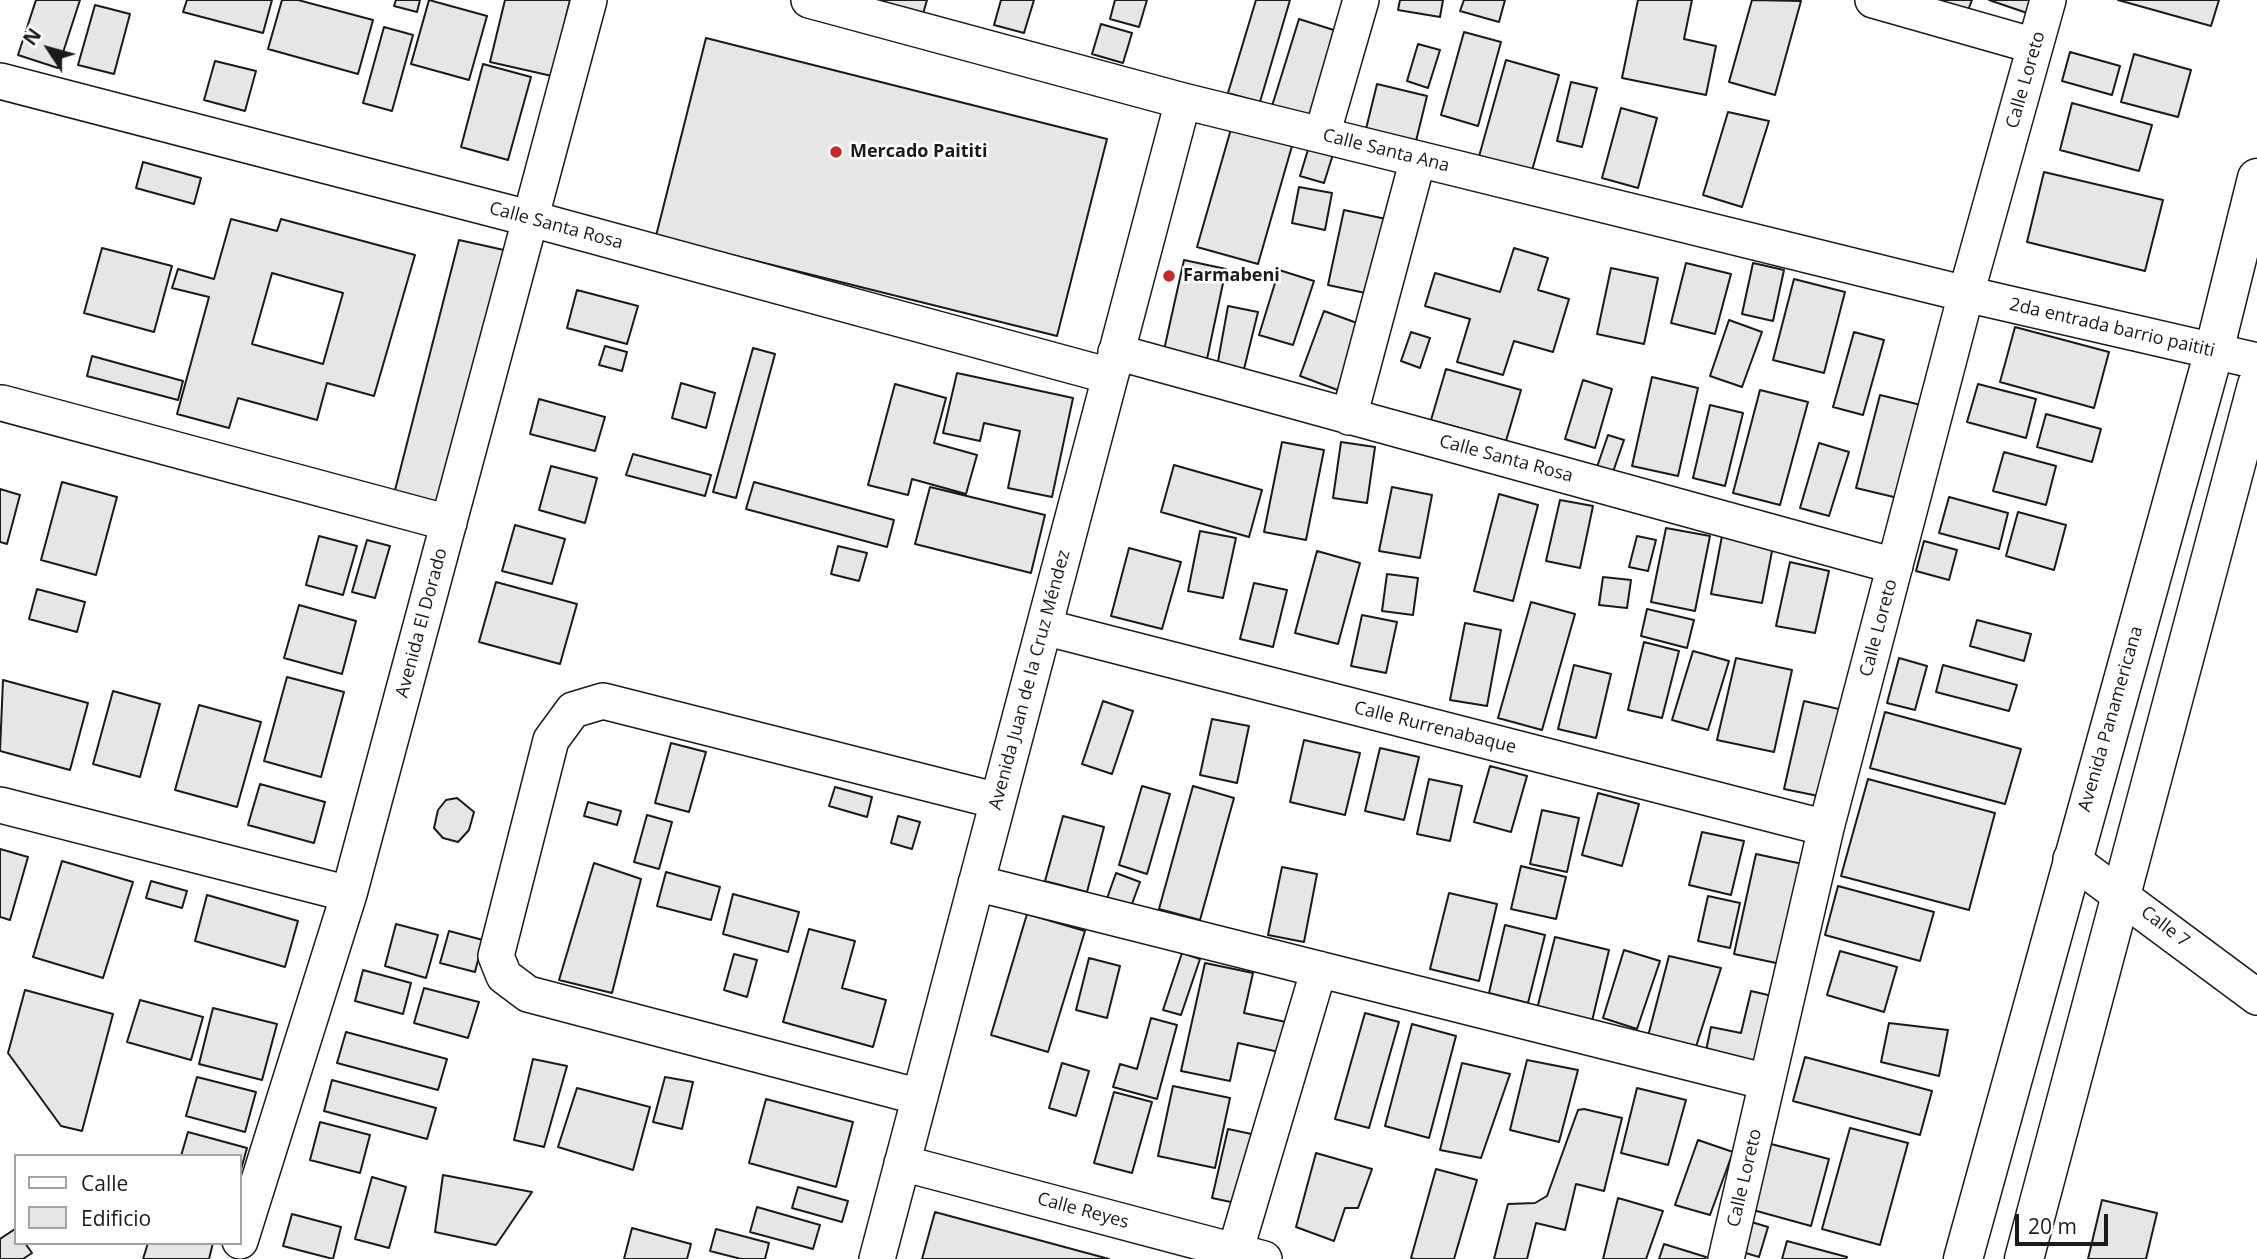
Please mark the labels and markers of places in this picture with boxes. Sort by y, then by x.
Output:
place label: Mercado Paititi [850,141,987,163]
marker: Mercado Paititi [828,144,844,160]
place label: Farmabeni [1183,265,1280,287]
marker: Farmabeni [1161,268,1177,284]

